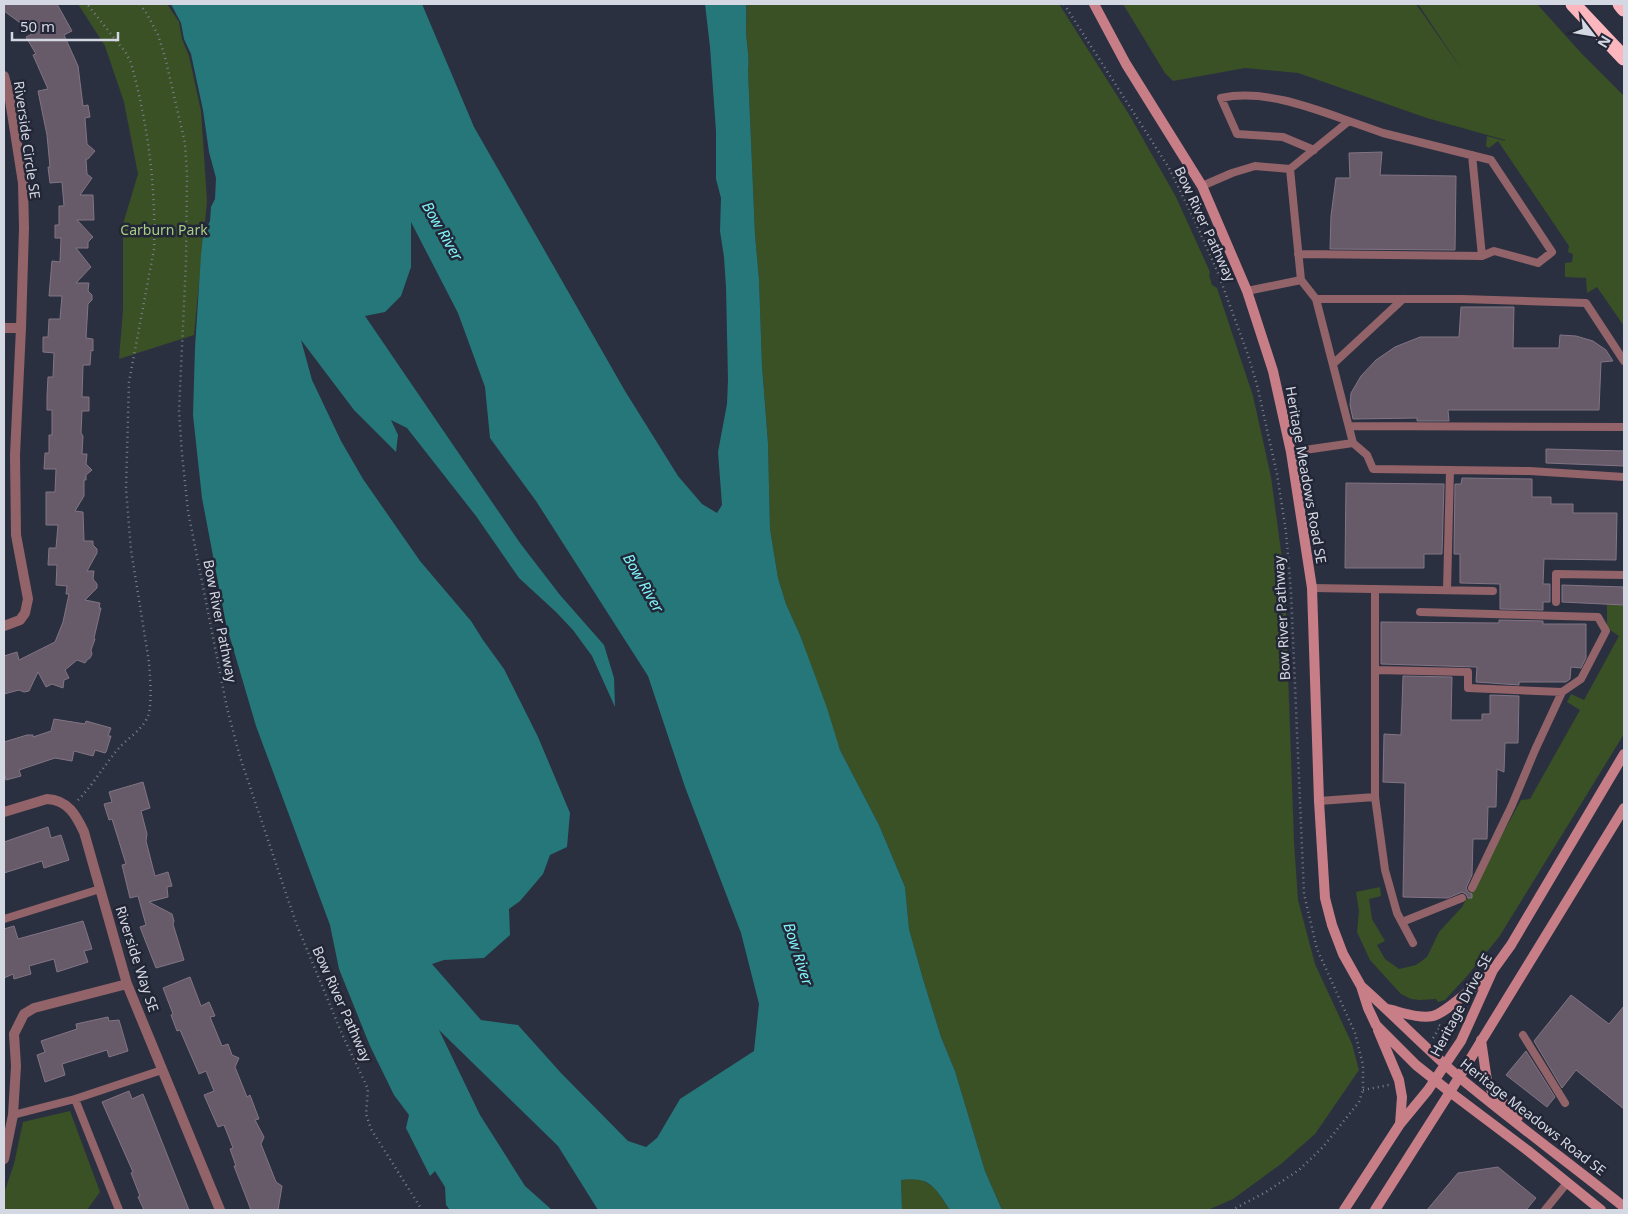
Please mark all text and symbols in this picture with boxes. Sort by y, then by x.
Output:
scale bar [12,10,119,42]
north arrow [1568,10,1618,60]
text: 50 m [20,16,55,36]
text: N [1593,32,1616,52]
street label: Riverside Circle SE [10,80,45,200]
street label: Bow River Pathway [1170,163,1241,285]
water label: Bow River [418,197,468,264]
park label: Carburn Park [120,220,208,239]
street label: Heritage Meadows Road SE [1282,385,1331,565]
water label: Bow River [619,549,669,616]
street label: Bow River Pathway [1269,554,1294,681]
street label: Bow River Pathway [199,558,242,685]
street label: Riverside Way SE [111,903,164,1014]
water label: Bow River [779,920,819,989]
street label: Bow River Pathway [308,943,377,1065]
street label: Heritage Drive SE [1425,950,1496,1060]
street label: Heritage Meadows Road SE [1457,1054,1610,1180]

